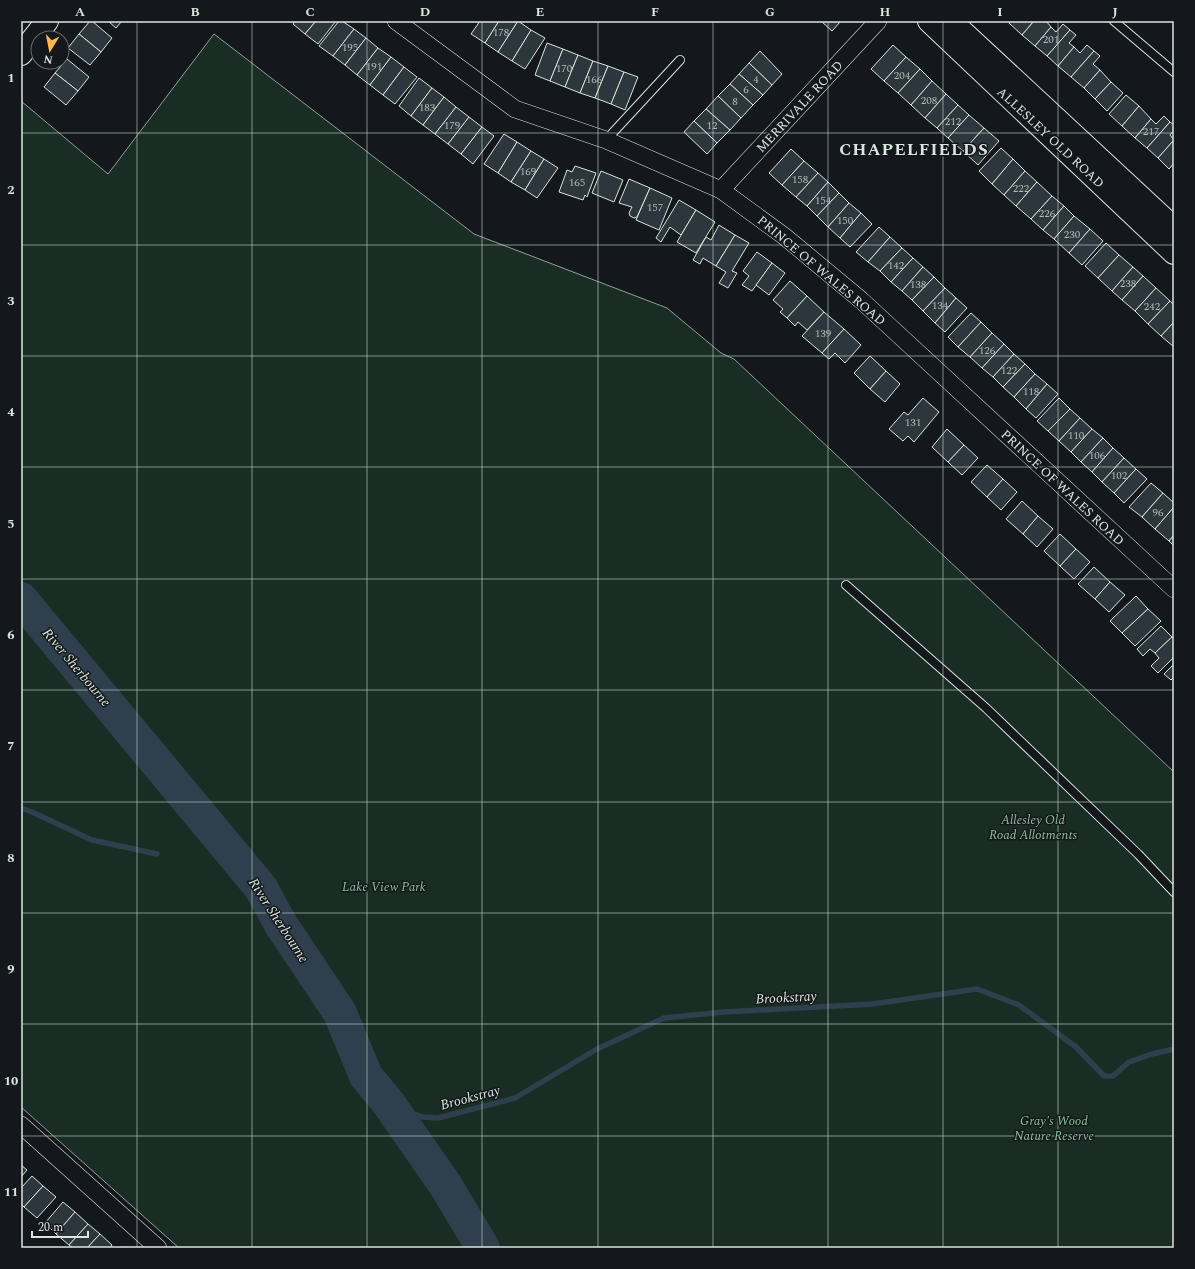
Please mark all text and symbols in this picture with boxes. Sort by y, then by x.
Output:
text: A [75,2,85,22]
text: B [190,2,200,22]
text: C [305,2,315,22]
text: D [420,2,430,22]
text: E [536,2,545,22]
text: F [651,2,659,22]
text: G [765,2,775,22]
text: H [880,2,891,22]
text: I [997,2,1003,22]
text: J [1112,2,1118,22]
house number: 178 [493,24,510,41]
north arrow [30,30,70,70]
house number: 201 [1043,31,1059,48]
house number: 195 [342,39,358,56]
text: N [42,50,54,69]
street label: MERRIVALE ROAD [752,56,848,157]
house number: 191 [366,58,382,75]
house number: 170 [556,60,573,77]
house number: 204 [894,67,911,84]
text: 1 [7,68,15,88]
house number: 166 [586,71,603,88]
house number: 4 [753,71,759,88]
house number: 6 [743,81,749,98]
street label: ALLESLEY OLD ROAD [992,82,1109,193]
house number: 208 [921,92,938,109]
house number: 8 [732,93,738,110]
house number: 183 [419,99,436,116]
house number: 212 [945,113,962,130]
house number: 179 [444,117,461,134]
house number: 12 [707,117,718,134]
house number: 217 [1143,123,1160,140]
district label: CHAPELFIELDS [839,137,989,163]
house number: 169 [520,163,537,180]
house number: 158 [792,171,809,188]
house number: 165 [569,174,585,191]
text: 2 [7,180,15,200]
house number: 222 [1013,180,1030,197]
house number: 154 [815,192,832,209]
house number: 157 [647,199,664,216]
house number: 226 [1039,205,1056,222]
street label: PRINCE OF WALES ROAD [753,211,890,331]
house number: 150 [837,212,854,229]
house number: 230 [1064,226,1081,243]
house number: 142 [888,257,905,274]
house number: 238 [1120,275,1137,292]
house number: 138 [910,276,927,293]
text: 3 [7,291,15,311]
house number: 134 [932,297,949,314]
house number: 242 [1144,298,1161,315]
house number: 139 [815,325,832,342]
house number: 126 [979,342,996,359]
house number: 122 [1001,362,1018,379]
house number: 118 [1023,383,1040,400]
text: 4 [7,402,15,422]
house number: 131 [905,414,921,431]
street label: PRINCE OF WALES ROAD [996,425,1129,550]
house number: 110 [1068,427,1085,444]
house number: 106 [1089,447,1106,464]
house number: 102 [1111,467,1128,484]
house number: 96 [1153,504,1164,521]
text: 5 [7,514,15,534]
water label: River Sherbourne [37,623,116,711]
text: 6 [7,625,15,645]
text: 7 [7,736,15,756]
park label: Allesley Old Road Allotments [989,810,1077,845]
text: 8 [7,848,15,868]
water label: River Sherbourne [243,874,314,967]
park label: Lake View Park [342,877,426,897]
text: 9 [7,959,15,979]
water label: Brookstray [755,985,818,1010]
text: 10 [4,1071,18,1091]
water label: Brookstray [438,1079,503,1116]
park label: Gray's Wood Nature Reserve [1014,1111,1094,1146]
text: 11 [4,1182,18,1202]
scale bar [32,1213,88,1239]
text: 20 m [38,1218,63,1237]

